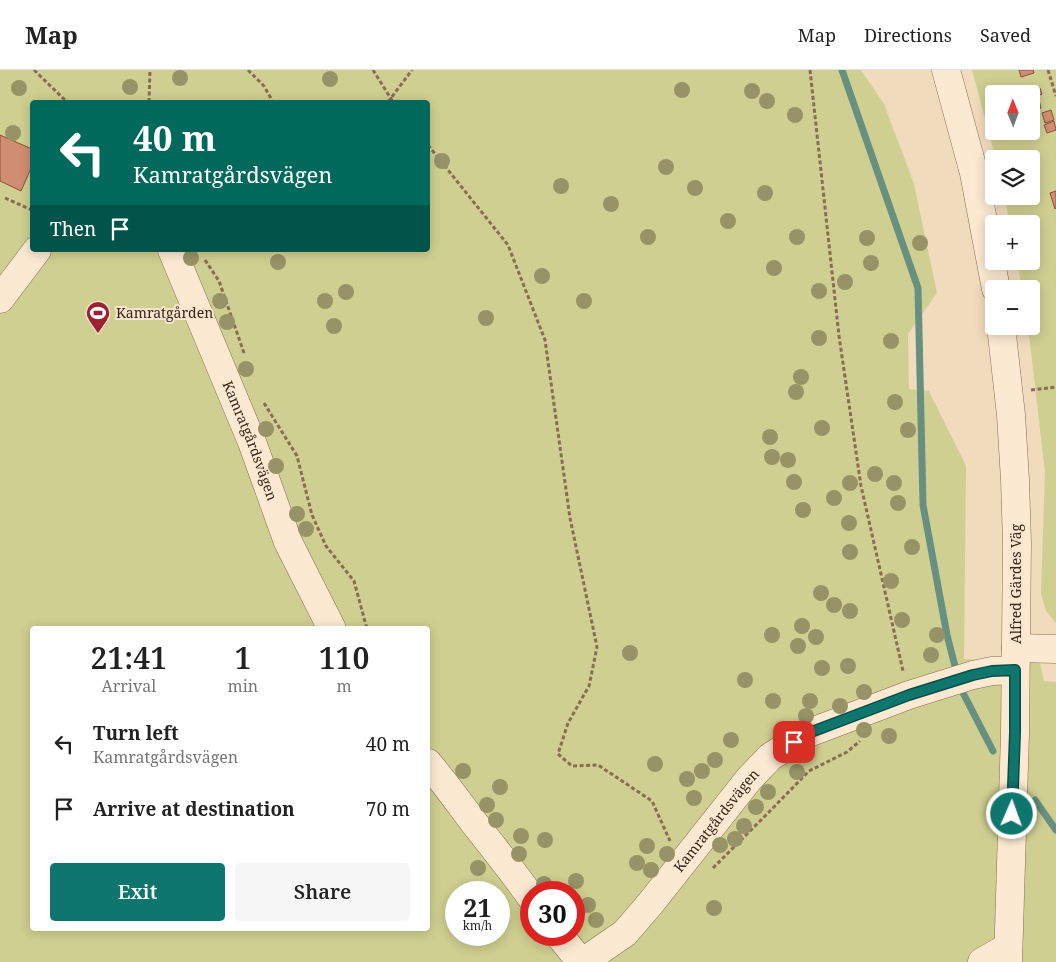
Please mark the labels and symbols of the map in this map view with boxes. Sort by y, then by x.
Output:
north arrow [985,85,1040,140]
sports icon: Kamratgården [85,300,111,334]
place label: Kamratgården [116,303,213,322]
street label: Kamratgårdsvägen [218,378,282,503]
street label: Alfred Gärdes Väg [1006,523,1025,644]
pin [773,721,815,763]
street label: Kamratgårdsvägen [669,764,763,876]
position arrow [985,787,1037,839]
speed limit sign: 30 [520,881,585,946]

